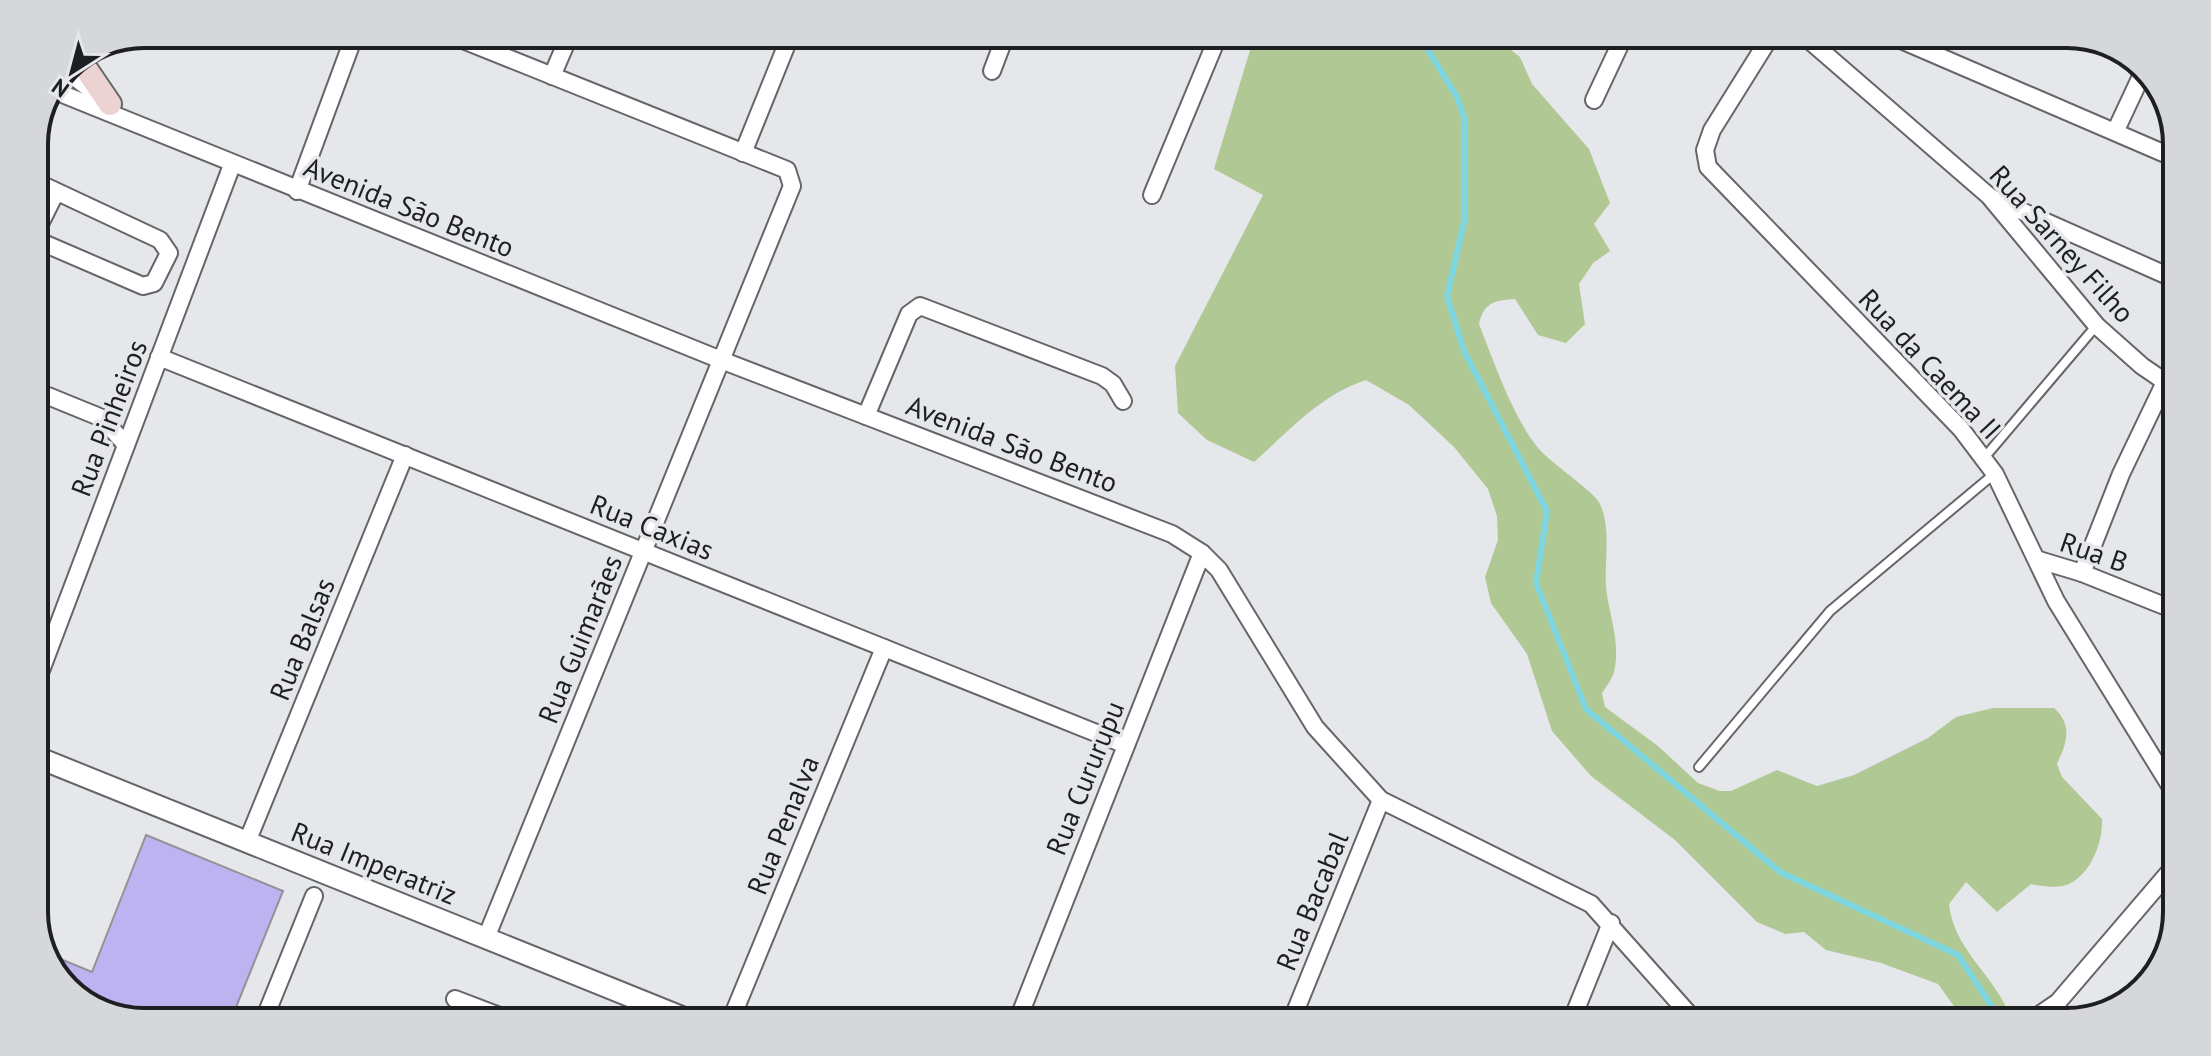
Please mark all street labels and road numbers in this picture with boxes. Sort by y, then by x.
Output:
street label: Avenida São Bento [299,148,520,266]
street label: Rua Sarney Filho [1982,157,2143,330]
street label: Rua da Caema II [1851,280,2010,447]
street label: Rua Pinheiros [62,334,155,501]
street label: Avenida São Bento [901,386,1123,501]
street label: Rua Caxias [585,485,719,568]
street label: Rua B [2055,523,2133,580]
street label: Rua Guimarães [529,549,630,729]
street label: Rua Balsas [260,572,343,705]
street label: Rua Cururupu [1037,695,1132,860]
street label: Rua Penalva [738,750,827,900]
street label: Rua Imperatriz [286,813,462,913]
street label: Rua Bacabal [1267,826,1356,976]

